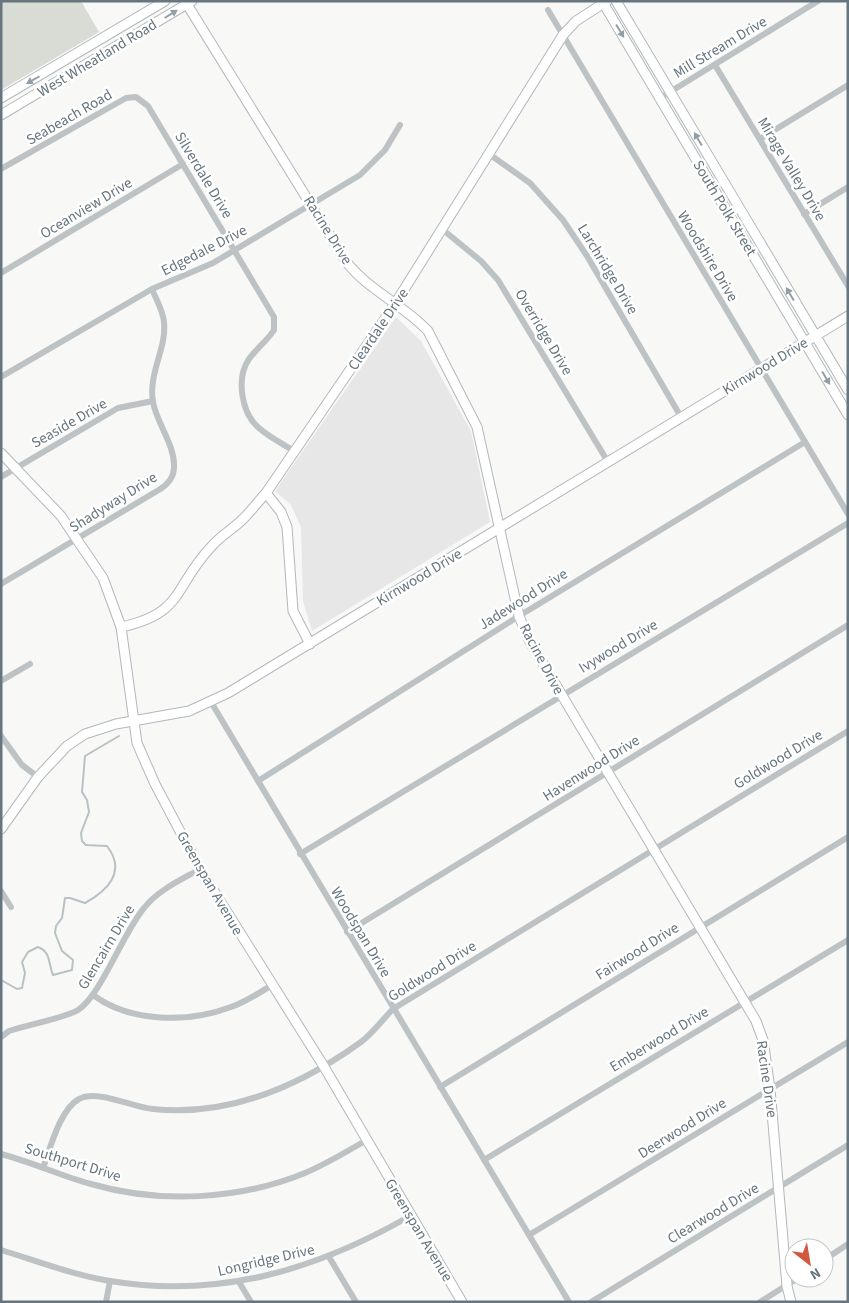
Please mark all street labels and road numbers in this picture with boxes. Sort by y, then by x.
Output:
street label: Mill Stream Drive [670,11,771,84]
street label: West Wheatland Road [34,14,161,102]
street label: Seabeach Road [22,84,116,151]
street label: Mirage Valley Drive [752,114,831,225]
street label: Silverdale Drive [169,128,238,223]
street label: South Polk Street [688,156,762,260]
street label: Oceanview Drive [36,173,136,244]
street label: Racine Drive [298,192,357,269]
street label: Woodshire Drive [672,207,743,306]
street label: Edgedale Drive [158,220,251,281]
street label: Larchridge Drive [572,220,643,319]
street label: Cleardale Drive [343,284,414,374]
street label: Overridge Drive [510,285,578,379]
street label: Kirnwood Drive [718,333,812,400]
street label: Seaside Drive [28,393,111,454]
street label: Shadyway Drive [65,467,161,538]
street label: Kirnwood Drive [372,544,466,611]
street label: Jadewood Drive [475,564,572,635]
street label: Ivywood Drive [575,615,662,678]
street label: Racine Drive [514,620,569,698]
street label: Goldwood Drive [730,725,827,794]
street label: Havenwood Drive [539,730,644,807]
street label: Greenspan Avenue [171,827,248,939]
street label: Woodspan Drive [325,883,396,981]
street label: Glencairn Drive [73,901,140,994]
street label: Fairwood Drive [592,917,683,985]
street label: Goldwood Drive [384,936,480,1007]
street label: Emberwood Drive [606,1001,713,1077]
street label: Racine Drive [751,1039,782,1119]
street label: Deerwood Drive [634,1093,730,1164]
street label: Southport Drive [22,1138,124,1187]
street label: Greenspan Avenue [379,1175,458,1286]
street label: Clearwood Drive [663,1178,763,1249]
street label: Longridge Drive [216,1239,316,1282]

